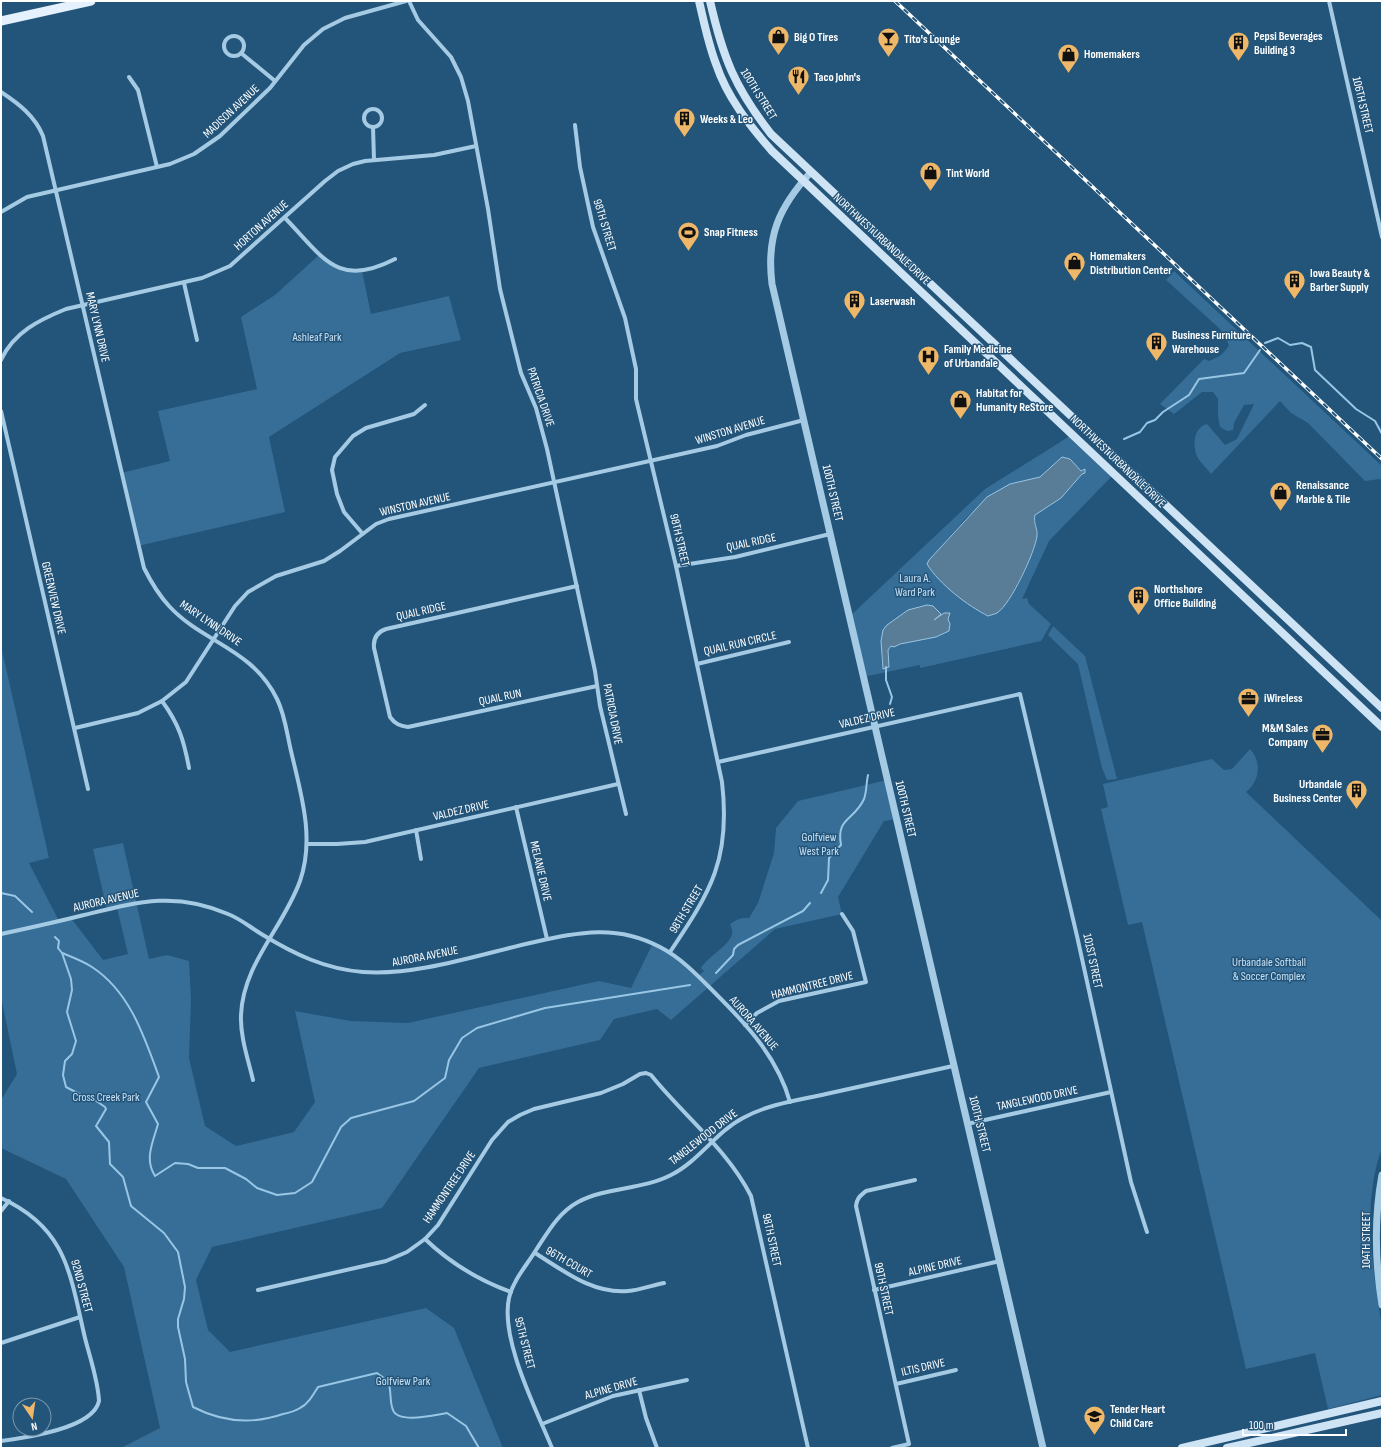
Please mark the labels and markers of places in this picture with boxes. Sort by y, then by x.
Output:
shop icon: Big O Tires [765,24,791,57]
bar icon: Tito's Lounge [875,26,901,59]
place label: Pepsi Beverages Building 3 [1254,29,1323,58]
place label: Big O Tires [794,30,839,45]
building icon: Pepsi Beverages Building 3 [1225,30,1251,63]
place label: Tito's Lounge [904,32,960,47]
shop icon: Homemakers [1055,41,1081,74]
place label: Homemakers [1084,47,1140,62]
restaurant icon: Taco John's [785,64,811,97]
place label: Taco John's [814,70,861,85]
building icon: Weeks & Leo [671,106,697,139]
place label: Weeks & Leo [700,112,753,127]
shop icon: Tint World [918,160,944,193]
place label: Tint World [946,166,990,181]
sports icon: Snap Fitness [675,219,701,252]
place label: Snap Fitness [704,225,758,240]
place label: Homemakers Distribution Center [1090,249,1172,278]
shop icon: Homemakers Distribution Center [1061,250,1087,283]
place label: Iowa Beauty & Barber Supply [1310,266,1371,295]
building icon: Iowa Beauty & Barber Supply [1281,267,1307,300]
building icon: Laserwash [841,288,867,321]
place label: Laserwash [870,294,915,309]
place label: Business Furniture Warehouse [1172,328,1251,357]
building icon: Business Furniture Warehouse [1143,329,1169,362]
place label: Family Medicine of Urbandale [944,342,1012,371]
hospital icon: Family Medicine of Urbandale [915,343,941,376]
place label: Habitat for Humanity ReStore [976,386,1053,415]
shop icon: Habitat for Humanity ReStore [947,387,973,420]
place label: Renaissance Marble & Tile [1296,478,1350,507]
shop icon: Renaissance Marble & Tile [1267,479,1293,512]
place label: Northshore Office Building [1154,582,1216,611]
building icon: Northshore Office Building [1126,583,1152,616]
office icon: iWireless [1236,685,1262,718]
place label: iWireless [1264,691,1303,706]
place label: M&M Sales Company [1262,721,1308,750]
office icon: M&M Sales Company [1310,722,1336,755]
place label: Urbandale Business Center [1273,777,1342,806]
building icon: Urbandale Business Center [1344,778,1370,811]
place label: Tender Heart Child Care [1110,1402,1165,1431]
school or university icon: Tender Heart Child Care [1082,1403,1108,1436]

